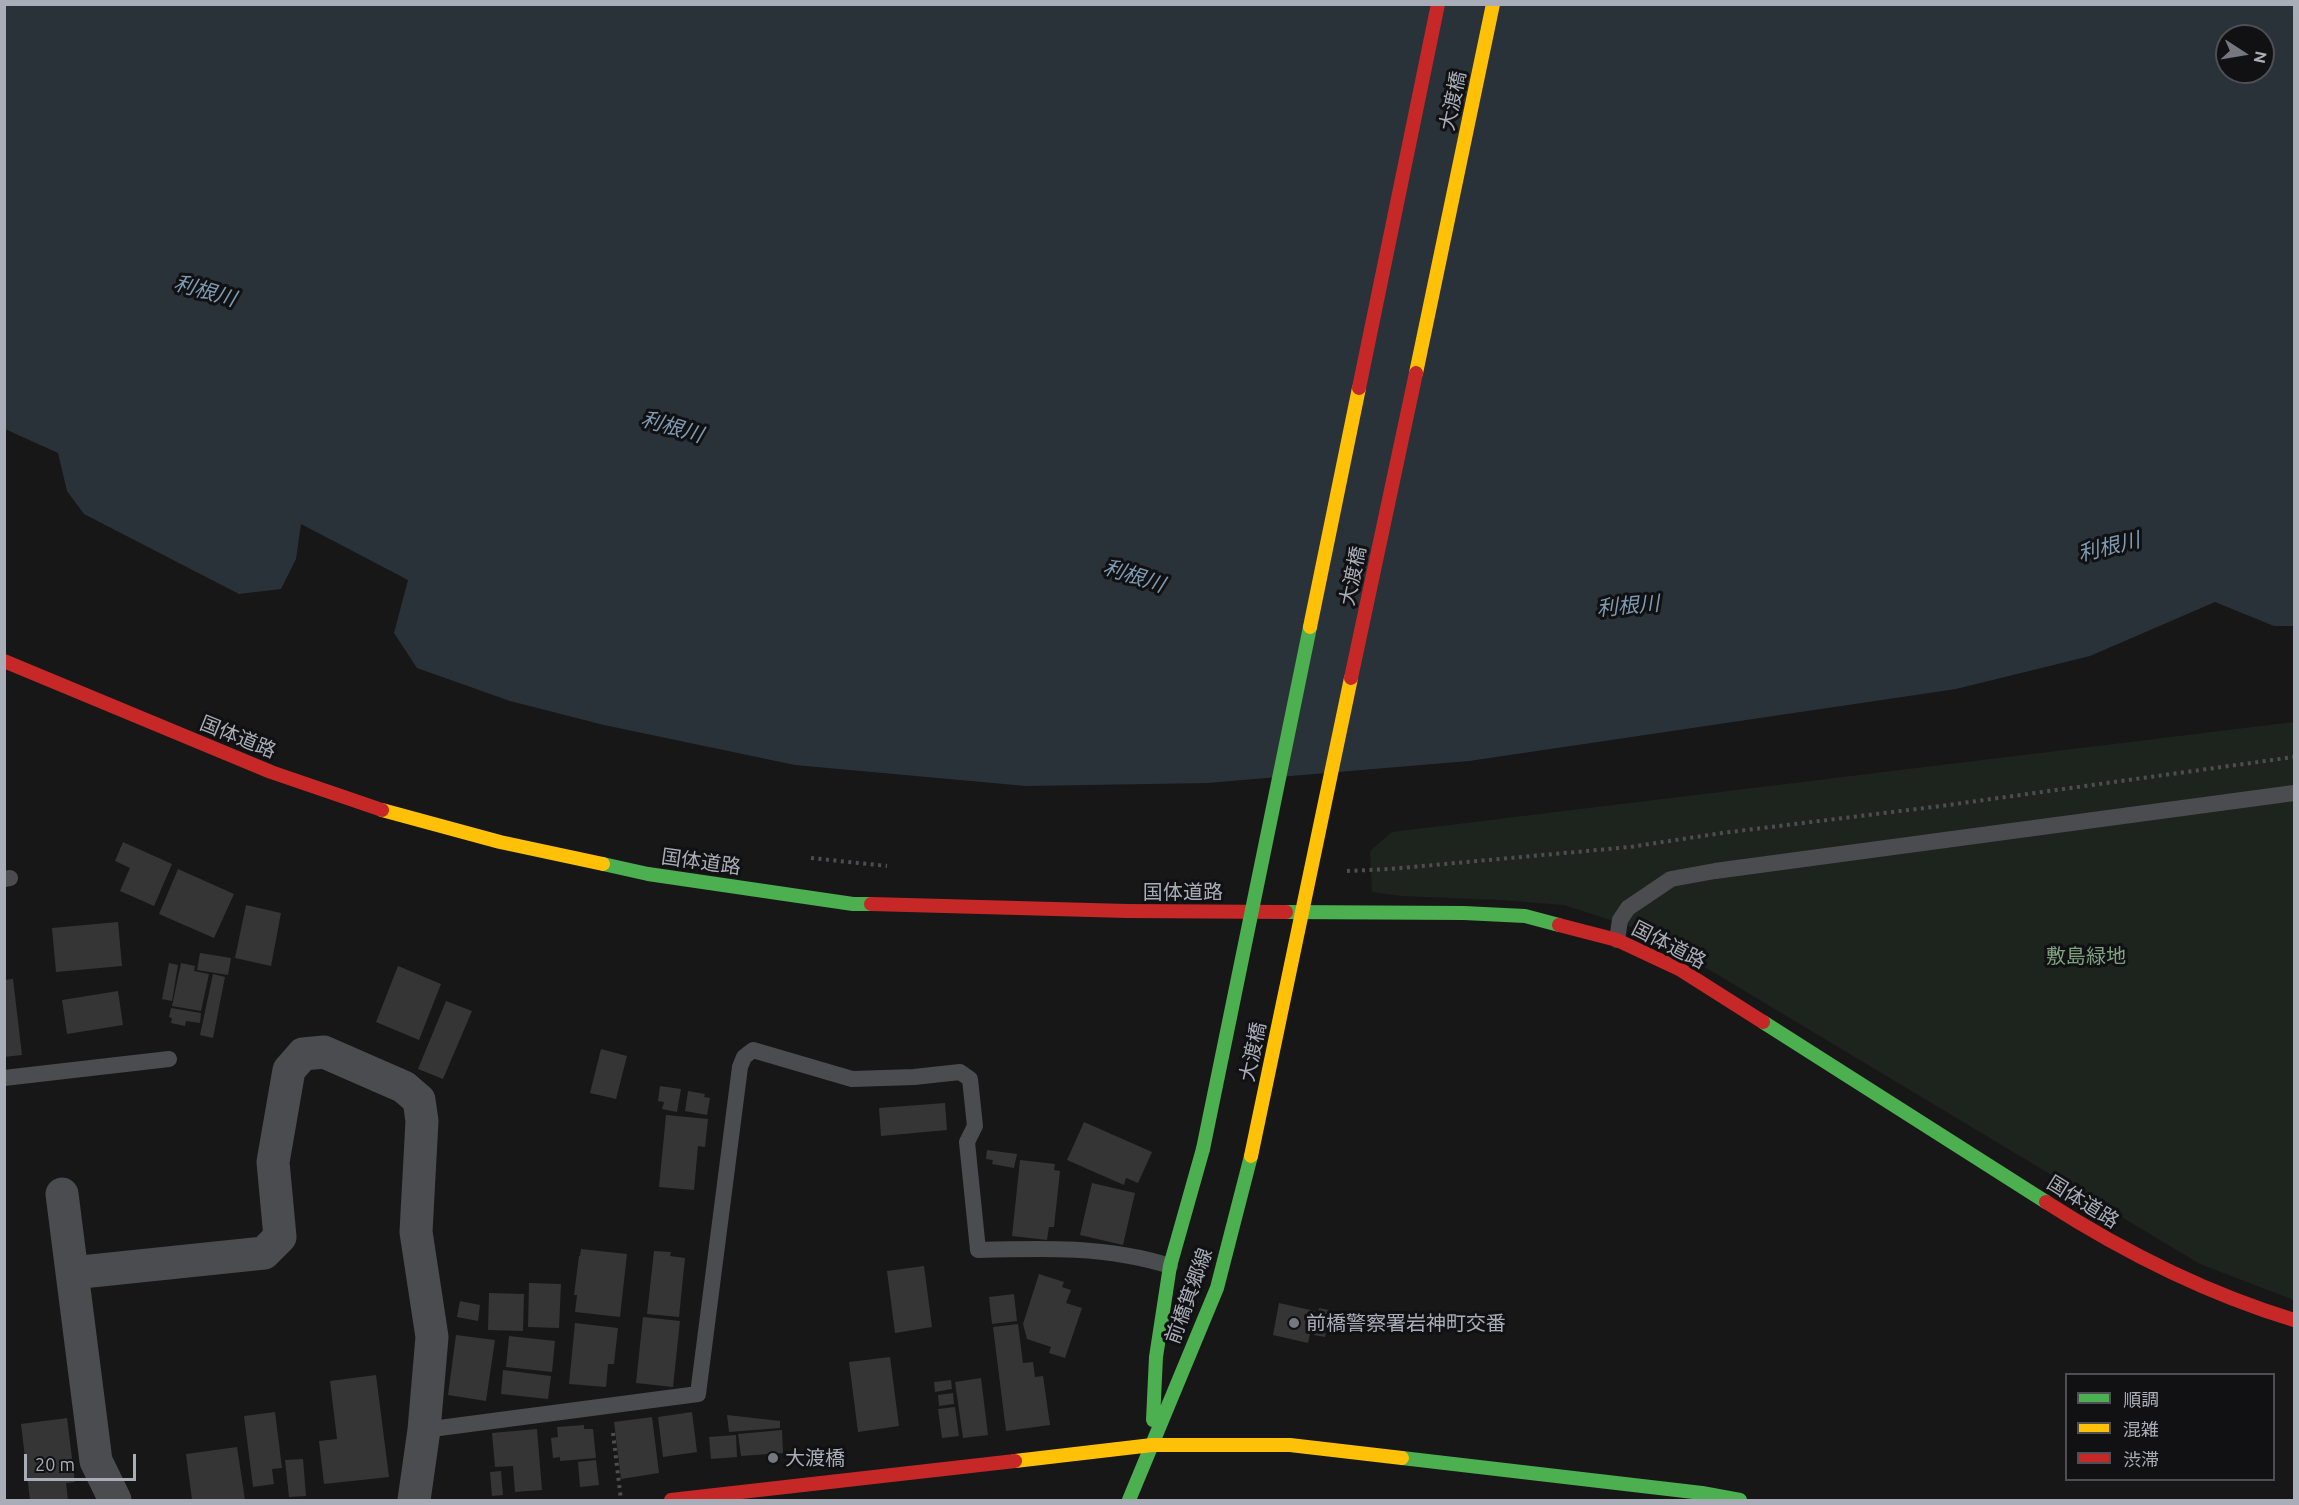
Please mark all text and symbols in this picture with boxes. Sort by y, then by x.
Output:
north arrow [2215,24,2275,84]
text: N [2251,50,2271,65]
street label: 大渡橋 [1435,69,1471,133]
water label: 利根川 [171,270,239,312]
water label: 利根川 [638,406,706,448]
water label: 利根川 [2075,527,2143,567]
street label: 大渡橋 [1335,544,1371,608]
water label: 利根川 [1100,554,1168,598]
water label: 利根川 [1596,591,1660,621]
street label: 国体道路 [196,711,280,763]
street label: 国体道路 [660,845,742,879]
street label: 国体道路 [1143,880,1223,904]
street label: 国体道路 [1628,916,1710,974]
park label: 敷島緑地 [2046,944,2126,968]
street label: 大渡橋 [1235,1020,1271,1084]
street label: 国体道路 [2043,1171,2123,1233]
street label: 前橋箕郷線 [1161,1245,1217,1347]
place label: 前橋警察署岩神町交番 [1306,1311,1506,1335]
marker: 前橋警察署岩神町交番 [1287,1316,1301,1330]
legend [2065,1373,2275,1481]
text: 順調 [2123,1389,2159,1409]
text: 混雑 [2123,1419,2159,1439]
scale bar [27,1442,140,1480]
place label: 大渡橋 [785,1446,845,1470]
text: 渋滞 [2123,1449,2159,1469]
marker: 大渡橋 [766,1451,780,1465]
text: 20 m [35,1454,75,1474]

